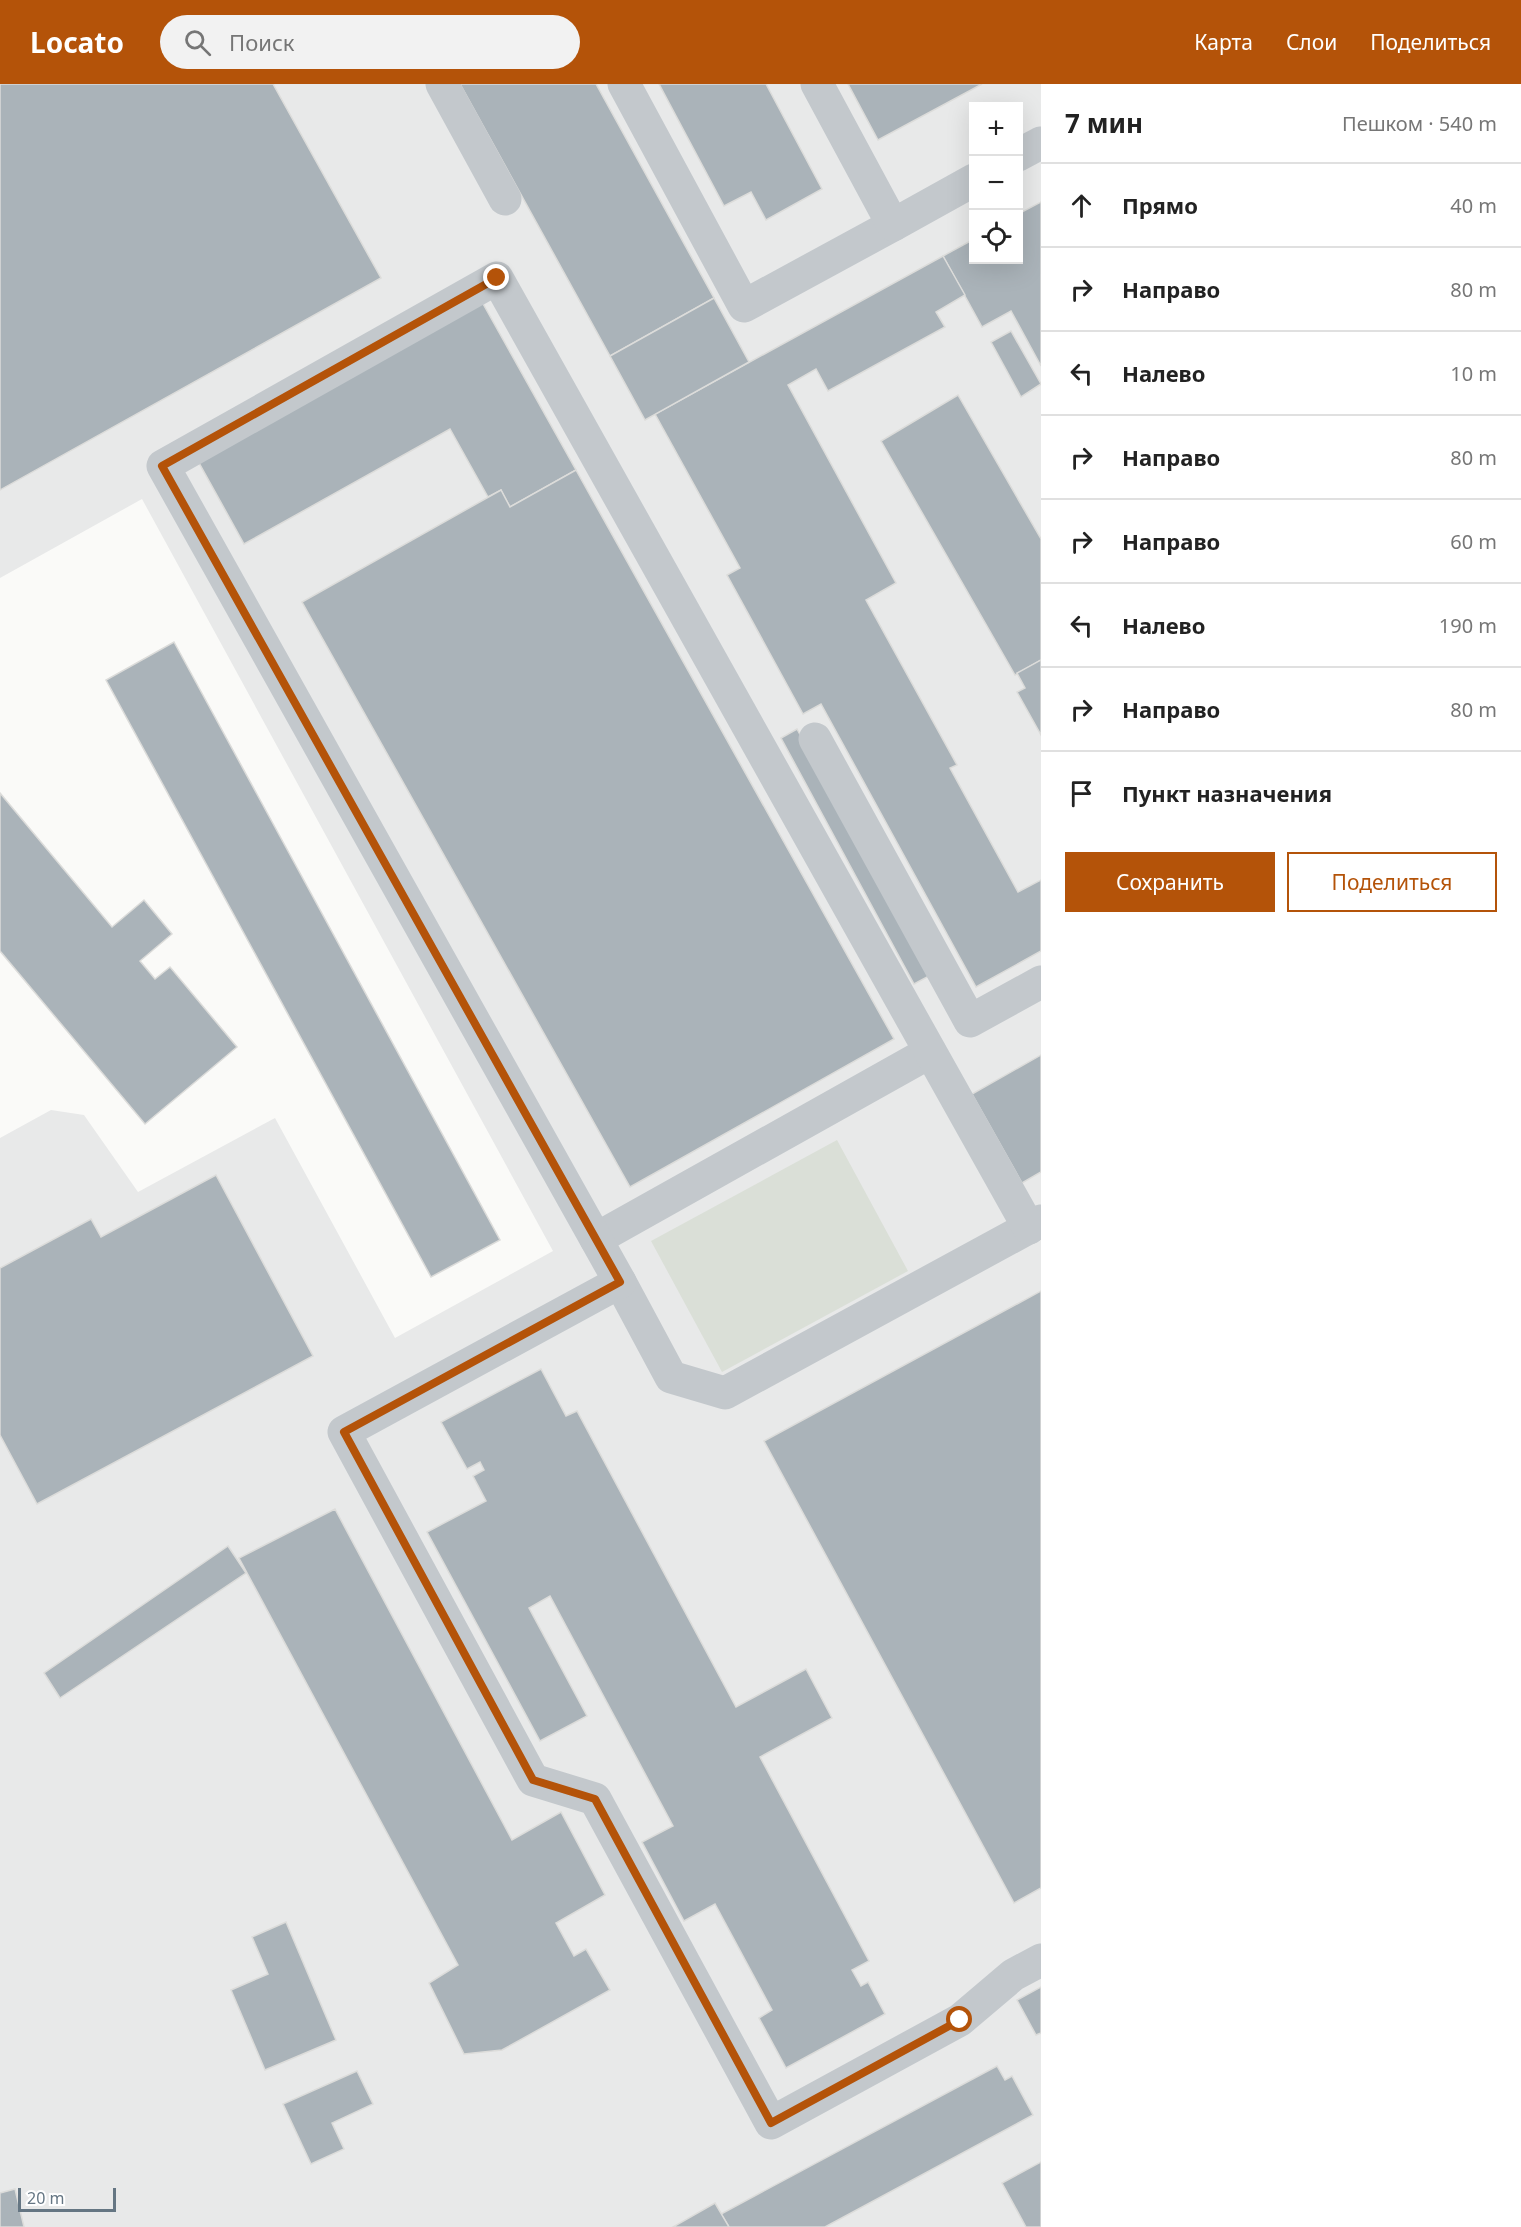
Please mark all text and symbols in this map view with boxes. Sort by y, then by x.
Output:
search box [160,15,580,69]
text: Locato [30,23,124,61]
icon: search [181,26,214,59]
text: Поиск [229,27,294,57]
text: Карта [1194,28,1253,56]
text: Слои [1286,28,1337,56]
text: Поделиться [1370,28,1491,56]
map controls [969,102,1023,264]
button: + [969,102,1023,156]
text: 7 мин [1065,105,1143,141]
text: Пешком · 540 m [1342,110,1497,137]
button: − [969,156,1023,210]
icon: ahead [1065,189,1098,222]
text: Прямо [1122,190,1198,220]
text: 40 m [1450,192,1497,219]
button: locate [969,210,1023,264]
route end [483,264,509,290]
icon: right [1065,273,1098,306]
text: Направо [1122,274,1220,304]
text: 80 m [1450,276,1497,303]
icon: left [1065,357,1098,390]
text: Налево [1122,358,1205,388]
text: 10 m [1450,360,1497,387]
icon: right [1065,441,1098,474]
text: Направо [1122,442,1220,472]
text: 80 m [1450,444,1497,471]
icon: right [1065,525,1098,558]
text: Направо [1122,526,1220,556]
text: 60 m [1450,528,1497,555]
icon: left [1065,609,1098,642]
text: Налево [1122,610,1205,640]
text: 190 m [1439,612,1497,639]
icon: right [1065,693,1098,726]
text: Направо [1122,694,1220,724]
text: 80 m [1450,696,1497,723]
icon: arrive [1065,777,1098,810]
text: Пункт назначения [1122,778,1332,808]
button: Сохранить [1065,852,1275,912]
button: Поделиться [1287,852,1497,912]
route start [946,2006,972,2032]
scale bar [18,2185,116,2212]
text: 20 m [27,2187,64,2209]

